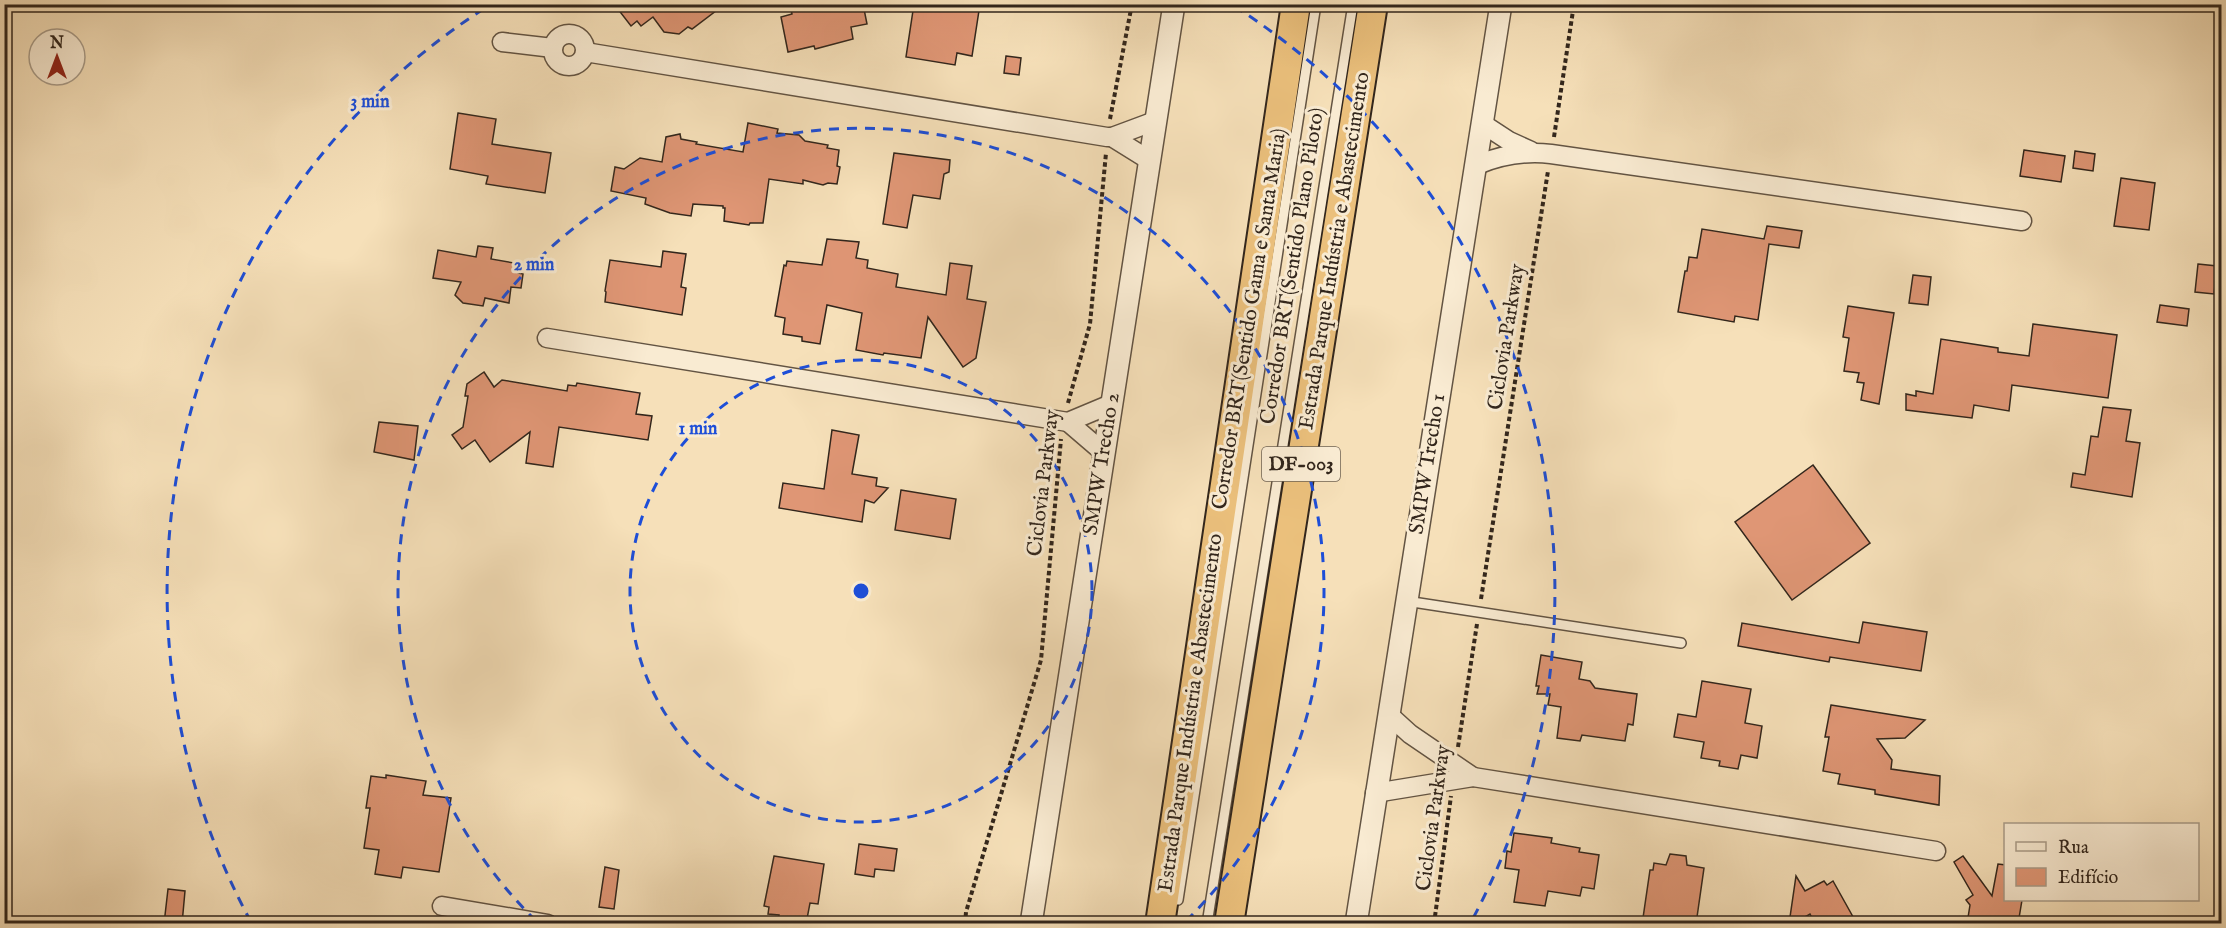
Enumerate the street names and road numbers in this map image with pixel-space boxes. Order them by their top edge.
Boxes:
street label: Estrada Parque Indústria e Abastecimento [1293,70,1377,432]
street label: Corredor BRT(Sentido Plano Piloto) [1255,106,1331,426]
street label: Corredor BRT(Sentido Gama e Santa Maria) [1206,126,1294,512]
street label: Ciclovia Parkway [1482,261,1532,412]
street label: SMPW Trecho 2 [1077,391,1127,537]
street label: SMPW Trecho 1 [1404,392,1452,536]
street label: Ciclovia Parkway [1022,407,1066,558]
road number: DF-003 [1262,447,1340,481]
street label: Estrada Parque Indústria e Abastecimento [1152,532,1230,894]
street label: Ciclovia Parkway [1410,742,1458,893]

